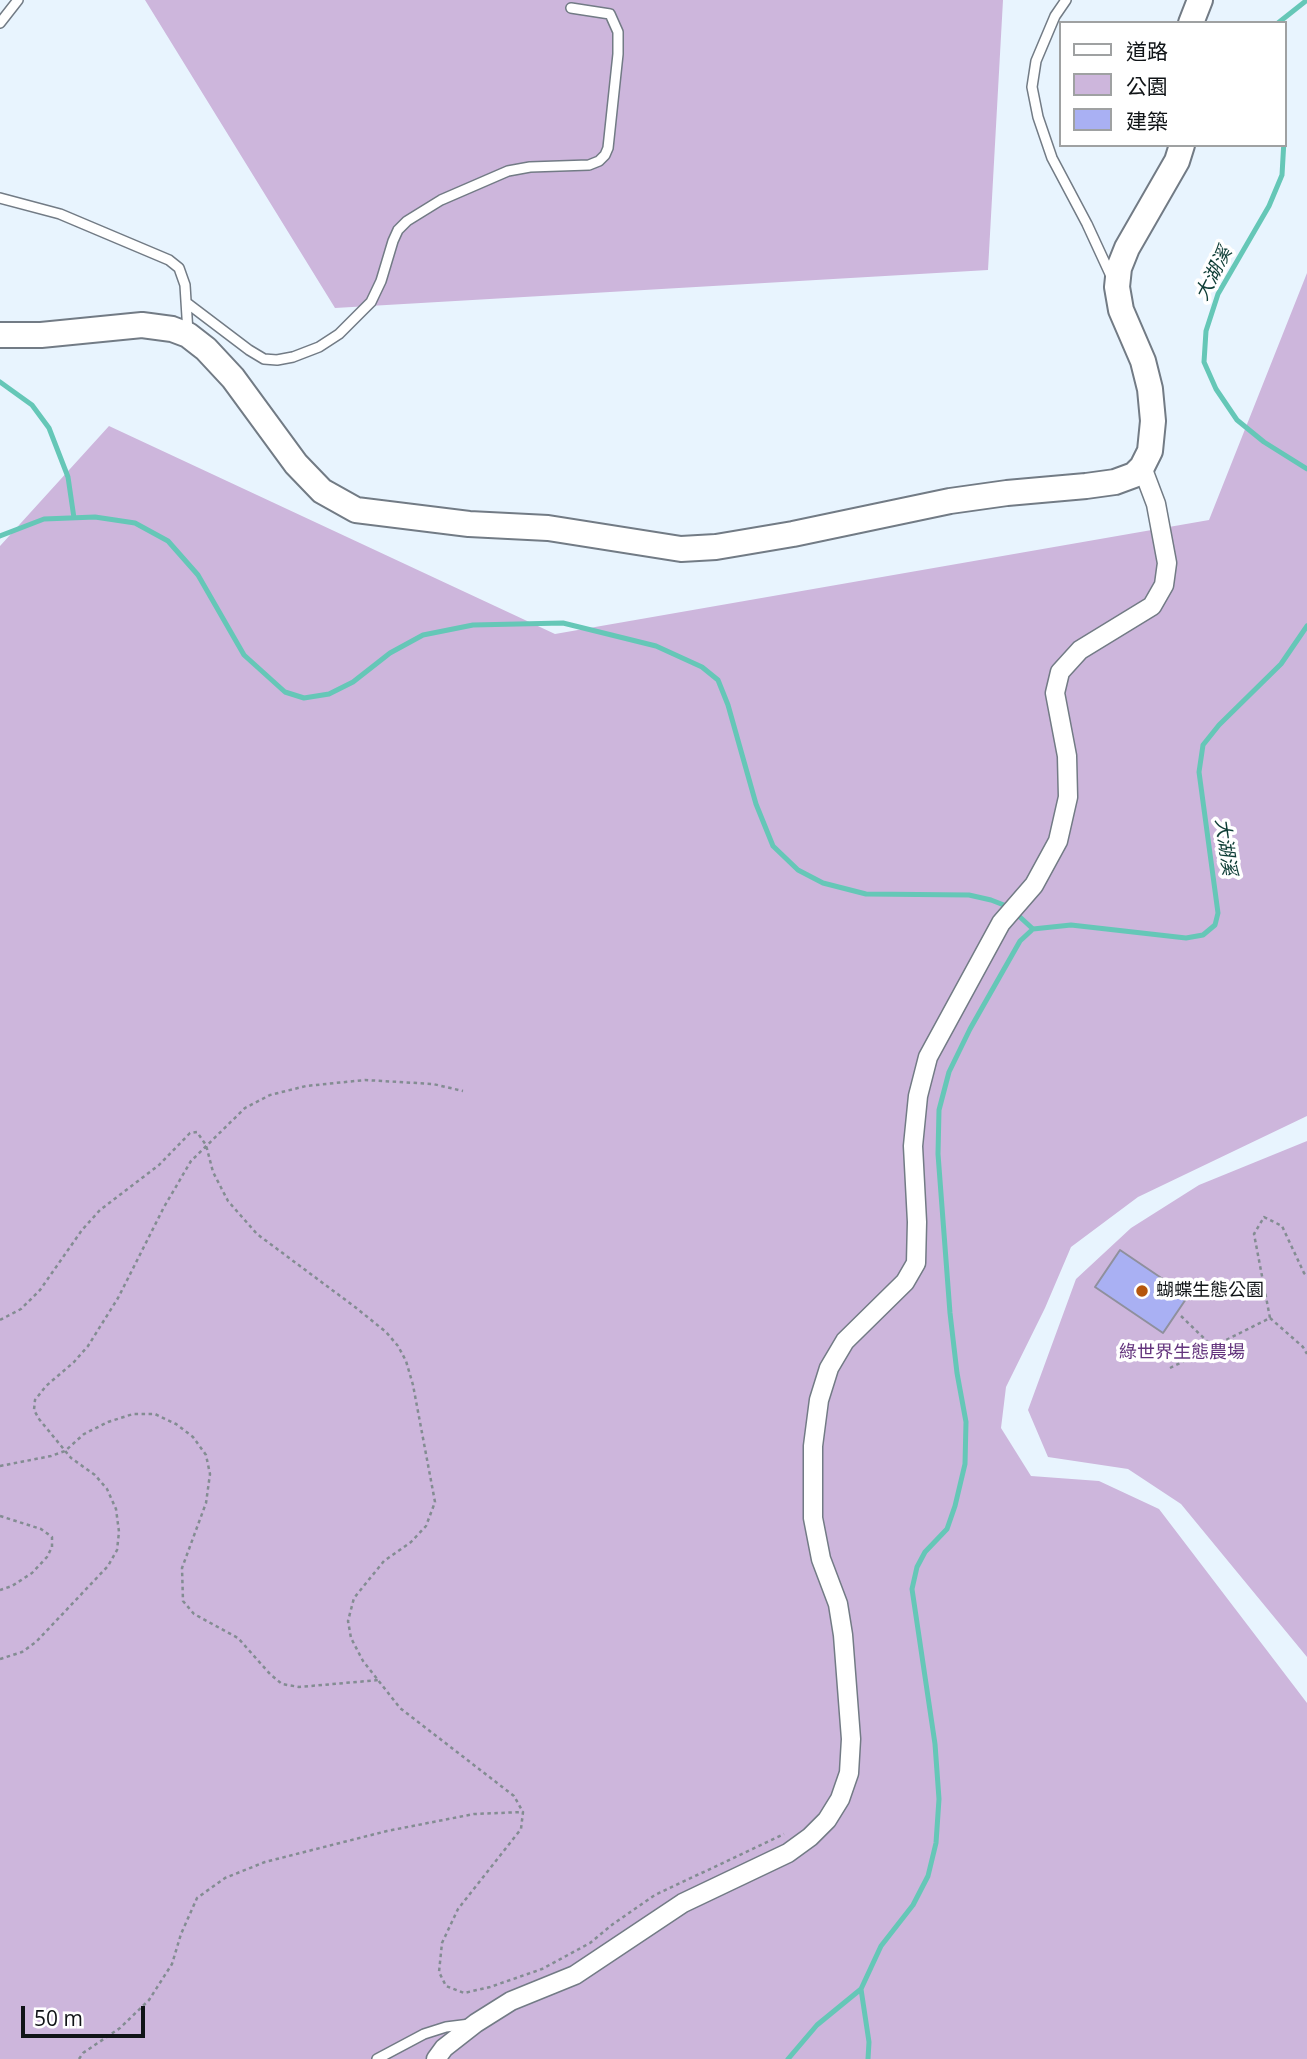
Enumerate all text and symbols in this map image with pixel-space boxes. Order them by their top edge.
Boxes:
legend [1058,21,1286,147]
text: 道路 [1126,37,1168,65]
text: 公園 [1126,72,1168,100]
text: 建築 [1126,107,1168,135]
water label: 大湖溪 [1191,243,1237,305]
water label: 大湖溪 [1210,817,1240,877]
place label: 蝴蝶生態公園 [1156,1280,1264,1302]
marker: 蝴蝶生態公園 [1134,1283,1150,1299]
park label: 綠世界生態農場 [1119,1342,1245,1364]
scale bar [24,1993,149,2037]
text: 50 m [34,2004,83,2032]

